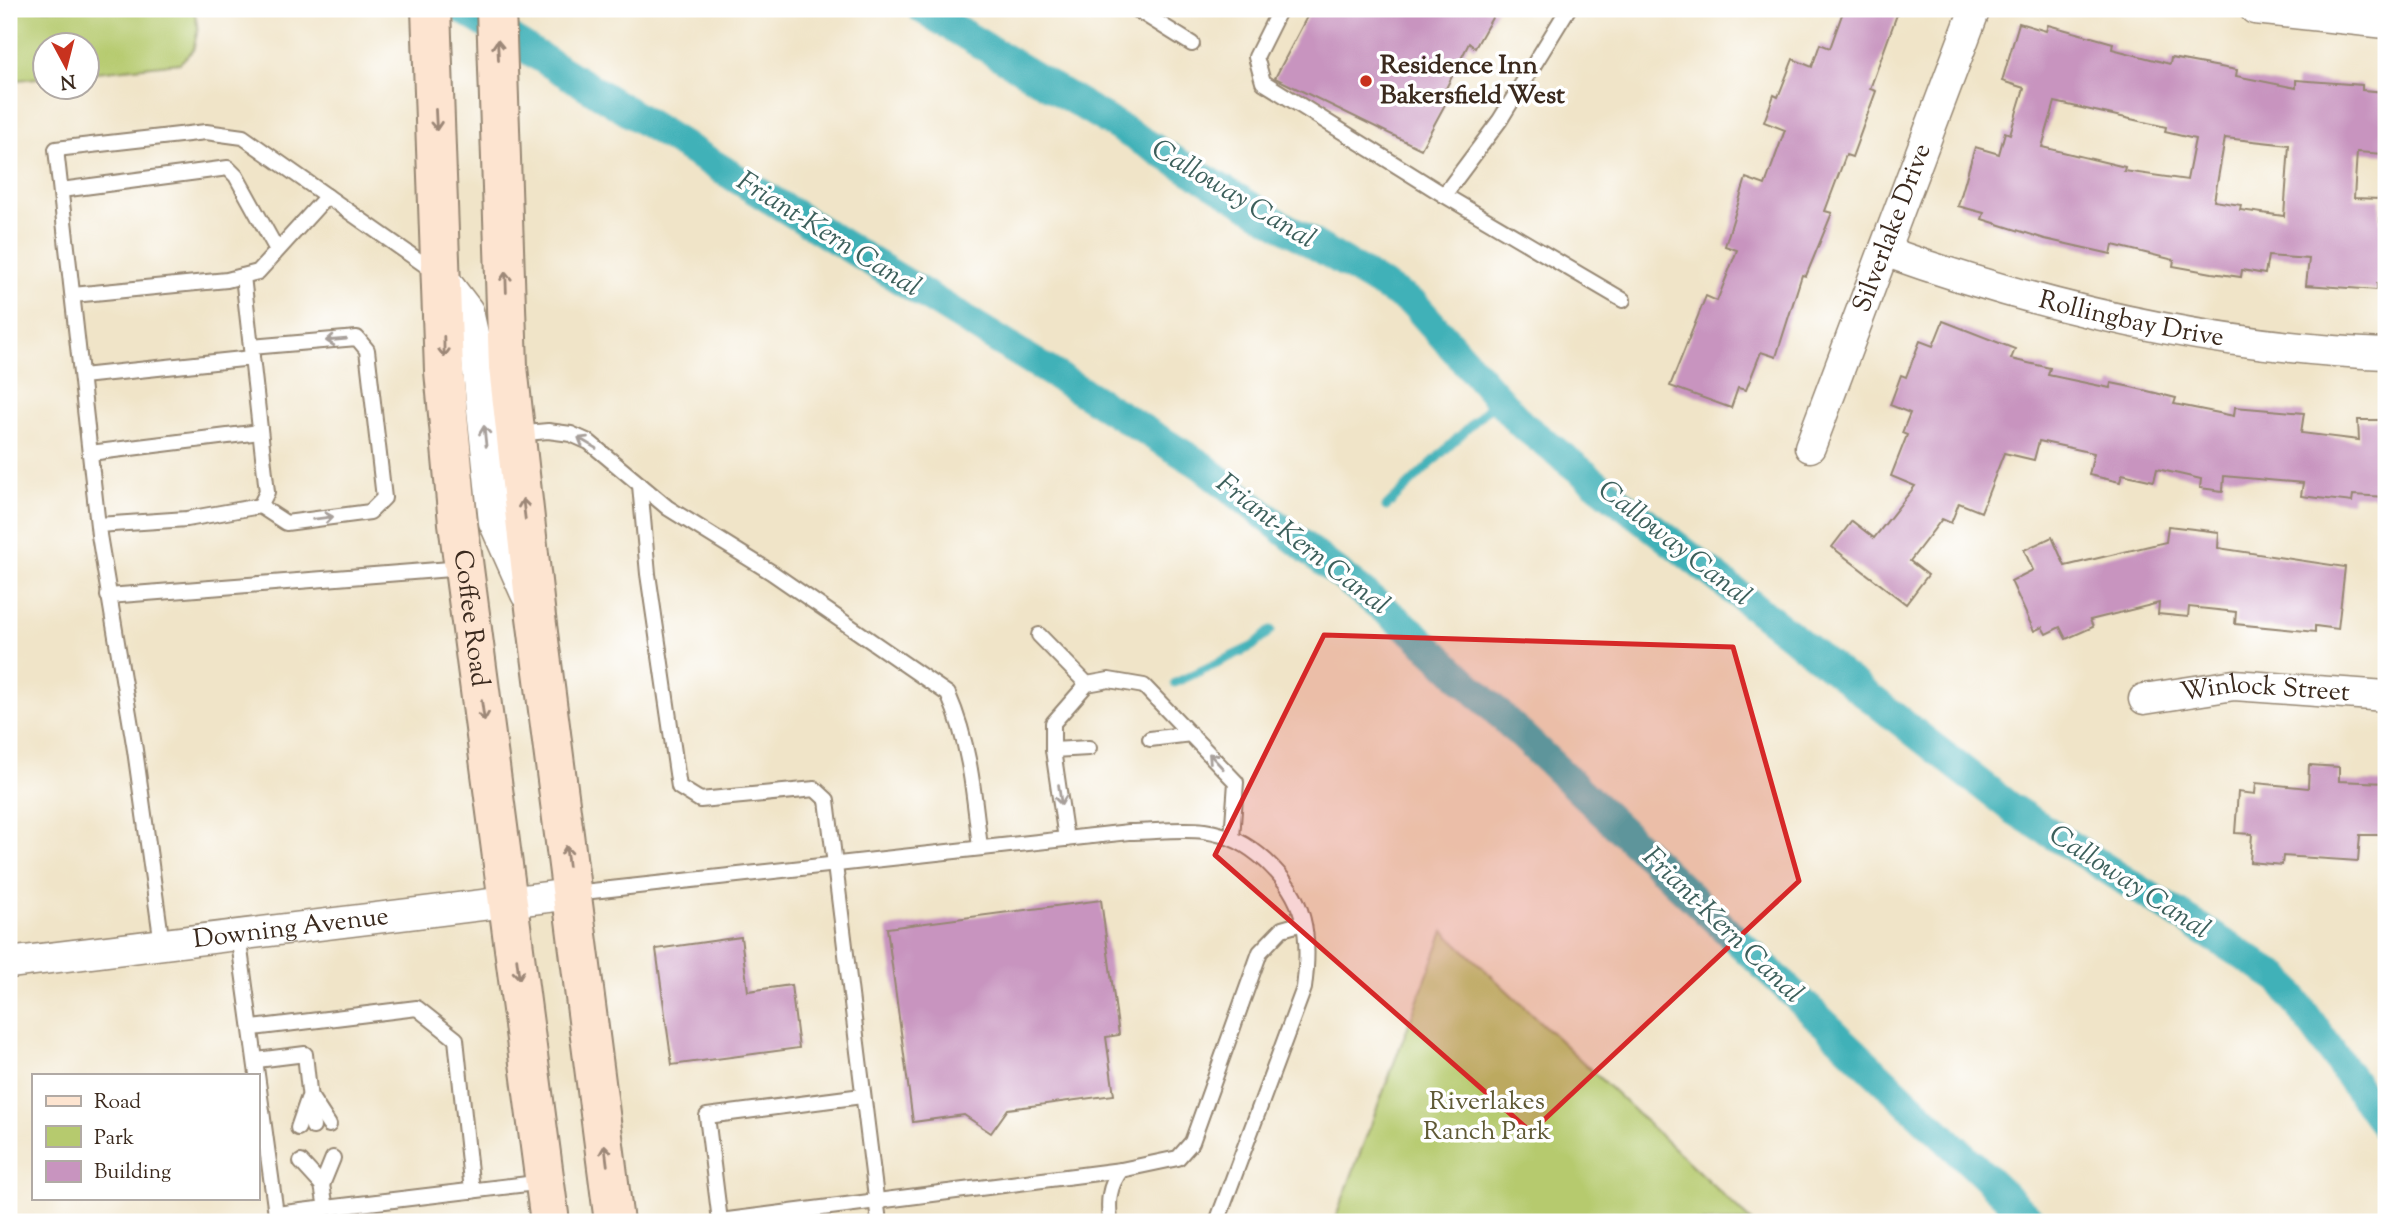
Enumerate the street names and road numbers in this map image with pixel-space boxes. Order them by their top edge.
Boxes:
street label: Silverlake Drive [1844,138,1941,318]
street label: Rollingbay Drive [2035,282,2226,357]
street label: Coffee Road [443,547,498,689]
street label: Winlock Street [2178,666,2351,712]
street label: Downing Avenue [191,898,391,959]

